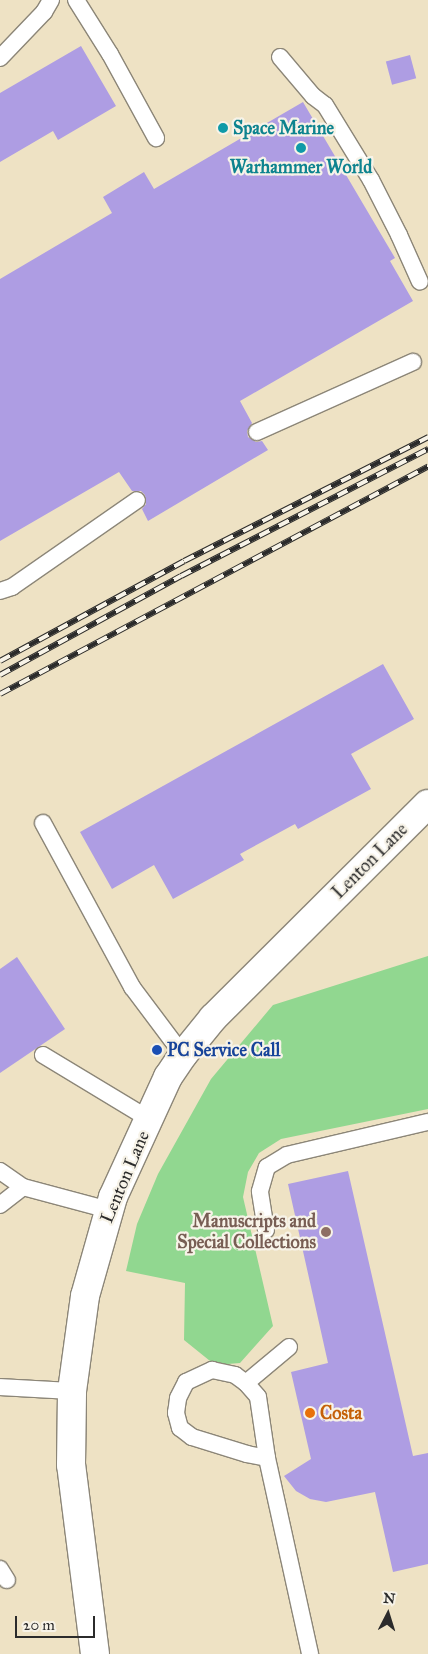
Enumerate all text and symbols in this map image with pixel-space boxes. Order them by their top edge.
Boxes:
place label: Space Marine [233,117,334,139]
marker: Space Marine [217,122,229,134]
marker: Warhammer World [295,142,307,154]
place label: Warhammer World [230,156,372,178]
street label: Lenton Lane [328,819,412,903]
place label: PC Service Call [167,1039,280,1061]
marker: PC Service Call [151,1044,163,1056]
street label: Lenton Lane [96,1128,154,1226]
place label: Manuscripts and Special Collections [177,1211,316,1254]
marker: Manuscripts and Special Collections [320,1226,332,1238]
place label: Costa [320,1402,362,1424]
marker: Costa [304,1407,316,1419]
north arrow [363,1589,413,1639]
text: N [383,1590,396,1608]
scale bar [18,1606,98,1638]
text: 20 m [23,1616,55,1634]

